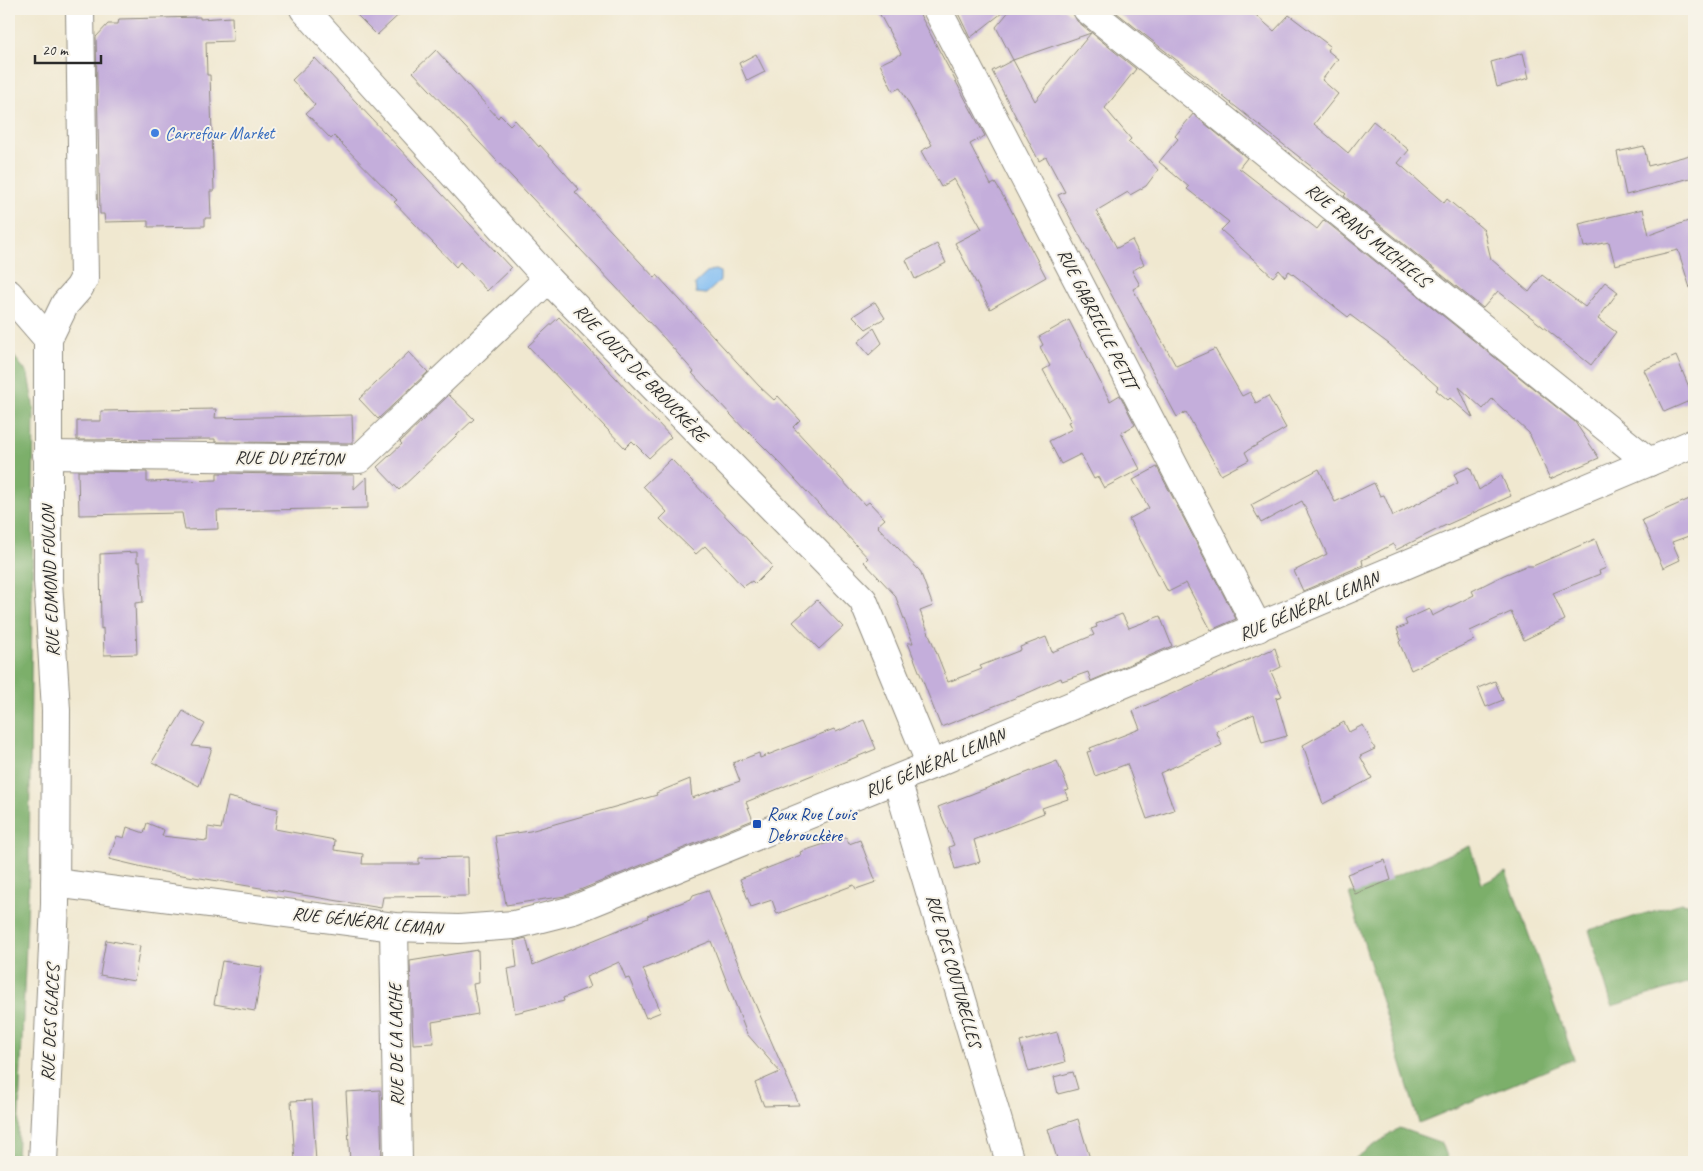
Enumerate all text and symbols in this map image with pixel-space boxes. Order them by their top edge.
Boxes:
scale bar [35,32,101,64]
text: 20 m [42,41,69,60]
place label: Carrefour Market [165,122,276,144]
marker: Carrefour Market [149,127,161,139]
street label: RUE FRANS MICHIELS [1301,178,1437,294]
street label: RUE GABRIELLE PETIT [1053,245,1145,397]
street label: RUE LOUIS DE BROUCKÈRE [570,300,714,448]
street label: RUE DU PIÉTON [235,446,346,470]
street label: RUE EDMOND FOULON [36,502,64,657]
street label: RUE GÉNÉRAL LEMAN [1236,565,1385,645]
street label: RUE GÉNÉRAL LEMAN [862,722,1011,802]
place label: Roux Rue Louis Debrouckère [767,803,858,846]
marker: Roux Rue Louis Debrouckère [751,818,763,830]
street label: RUE DES COUTURELLES [922,892,987,1053]
street label: RUE GÉNÉRAL LEMAN [291,902,446,940]
street label: RUE DES GLACES [36,961,64,1082]
street label: RUE DE LA LACHE [384,981,408,1107]

